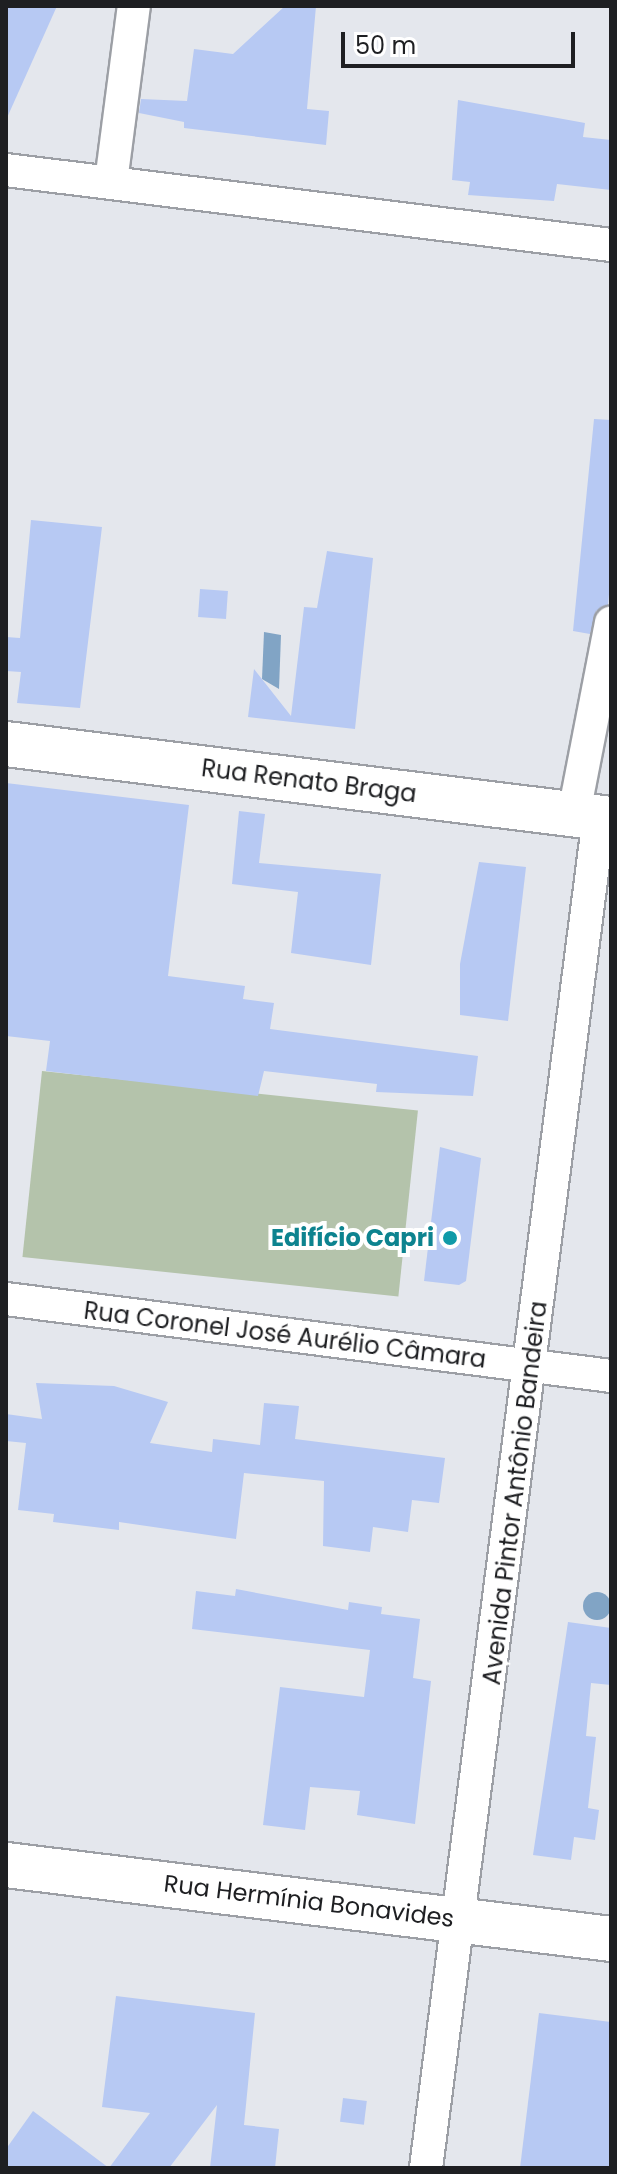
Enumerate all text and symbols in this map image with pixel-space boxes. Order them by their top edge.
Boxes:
scale bar [345,16,579,66]
text: 50 m [355,29,416,62]
street label: Rua Renato Braga [200,754,418,808]
place label: Edifício Capri [271,1224,434,1252]
marker: Edifício Capri [441,1229,459,1247]
street label: Rua Coronel José Aurélio Câmara [82,1296,488,1374]
street label: Avenida Pintor Antônio Bandeira [477,1299,553,1687]
street label: Rua Hermínia Bonavides [162,1869,456,1933]

